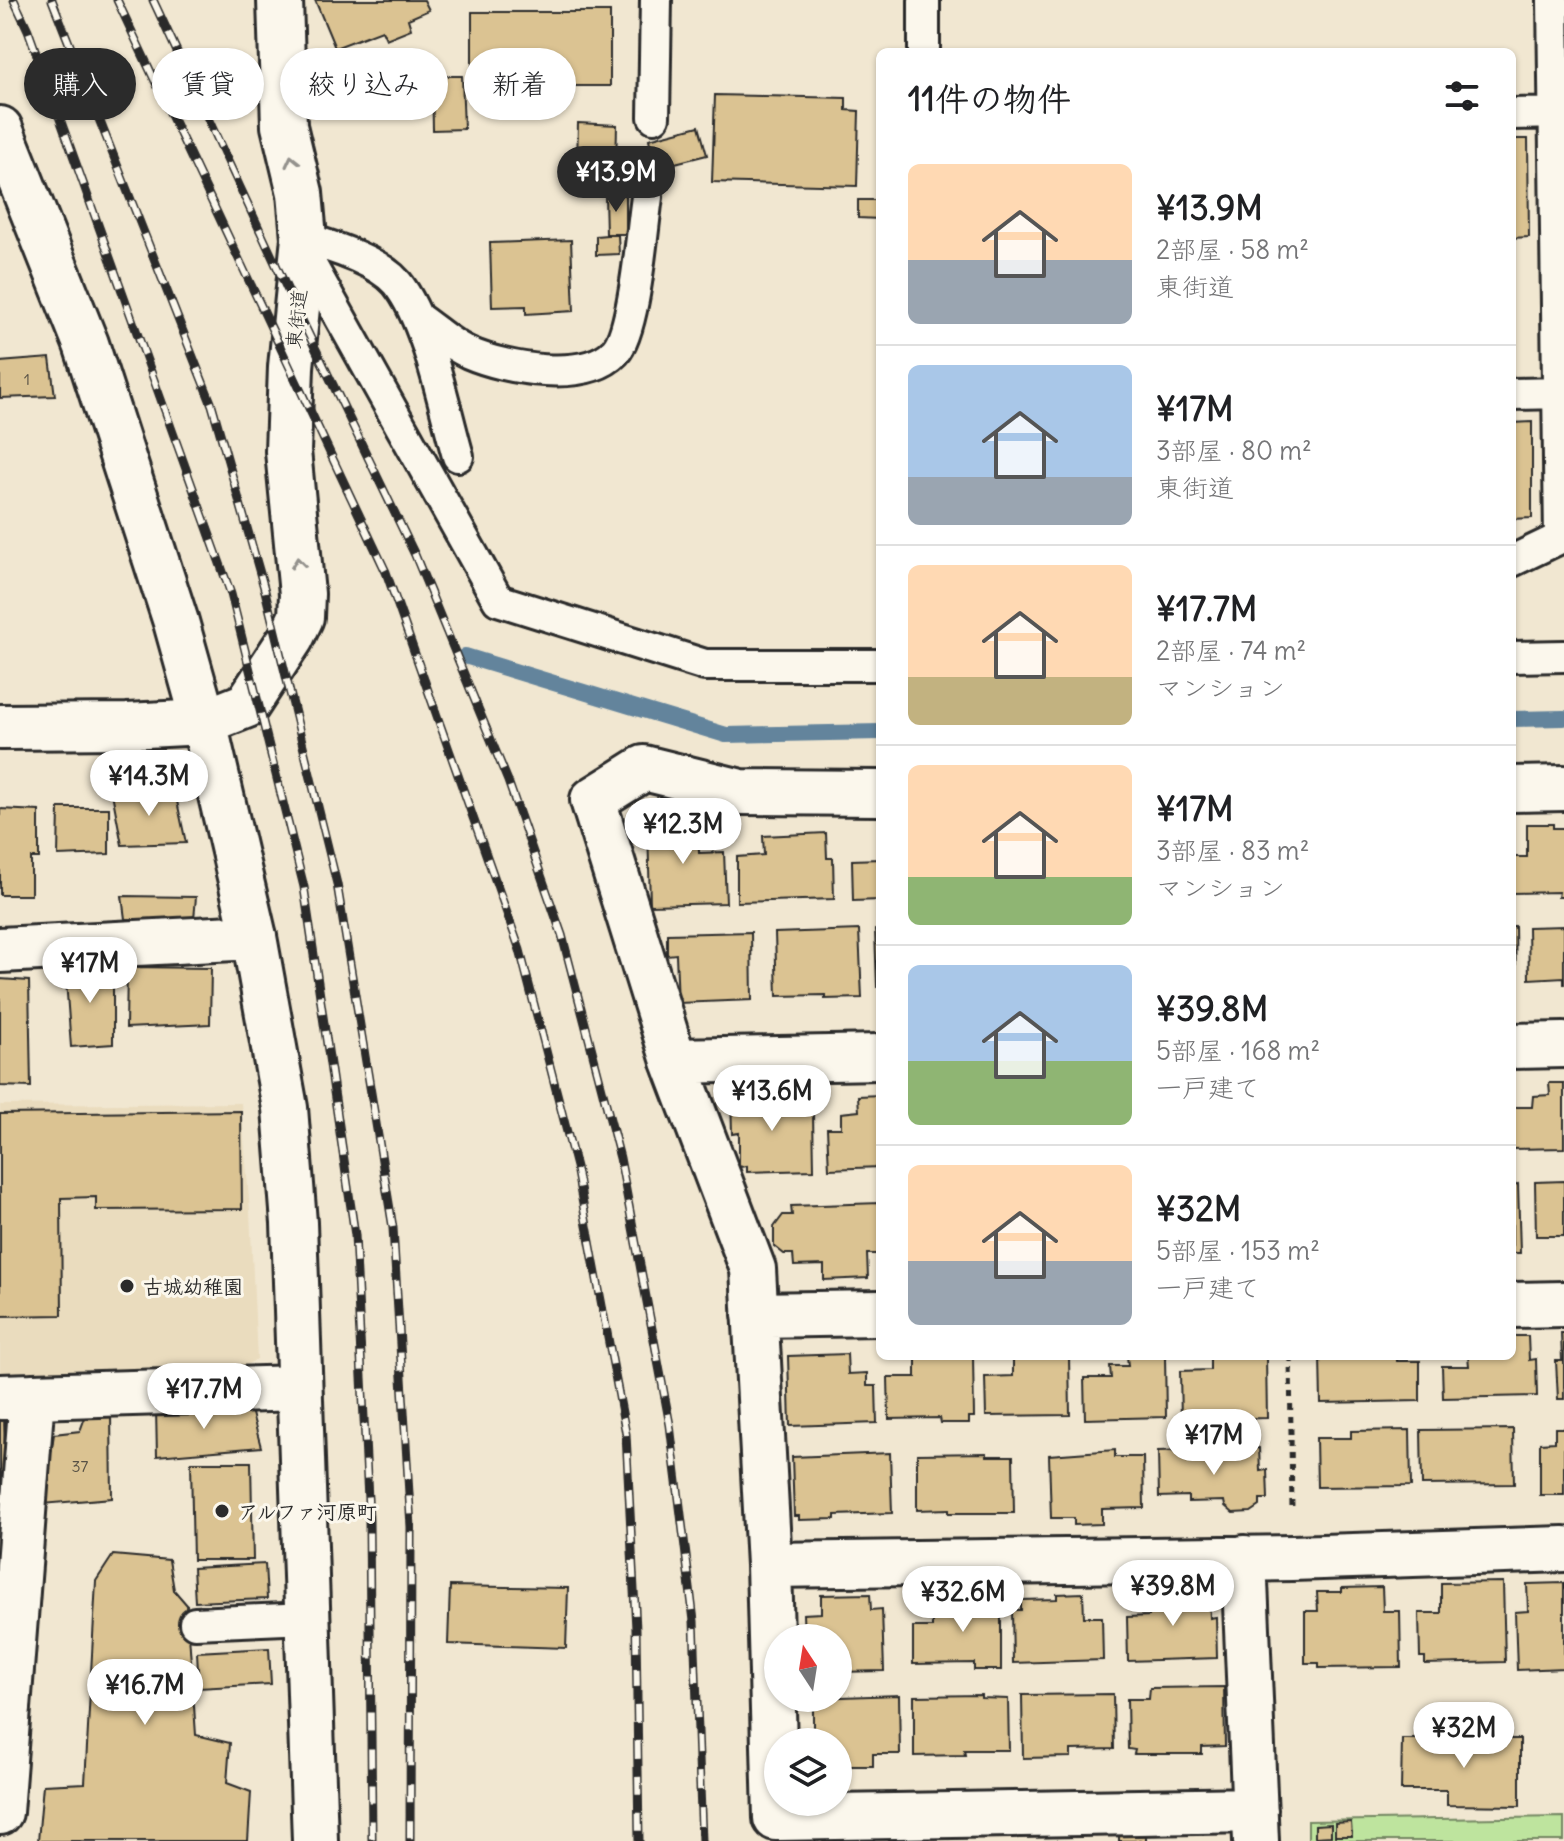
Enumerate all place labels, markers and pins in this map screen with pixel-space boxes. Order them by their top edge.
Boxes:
pin: ¥13.9M [551,146,681,214]
pin: ¥14.3M [84,750,214,818]
pin: ¥12.3M [618,798,748,866]
pin: ¥17M [43,937,137,1005]
pin: ¥13.6M [707,1065,837,1133]
place label: 古城幼稚園 [143,1274,243,1299]
marker: 古城幼稚園 [118,1277,136,1295]
pin: ¥17.7M [139,1363,269,1431]
pin: ¥17M [1167,1409,1261,1477]
place label: アルファ河原町 [238,1499,377,1524]
marker: アルファ河原町 [213,1502,231,1520]
pin: ¥39.8M [1108,1560,1238,1628]
pin: ¥32.6M [898,1566,1028,1634]
pin: ¥16.7M [80,1659,210,1727]
pin: ¥32M [1417,1702,1511,1770]

